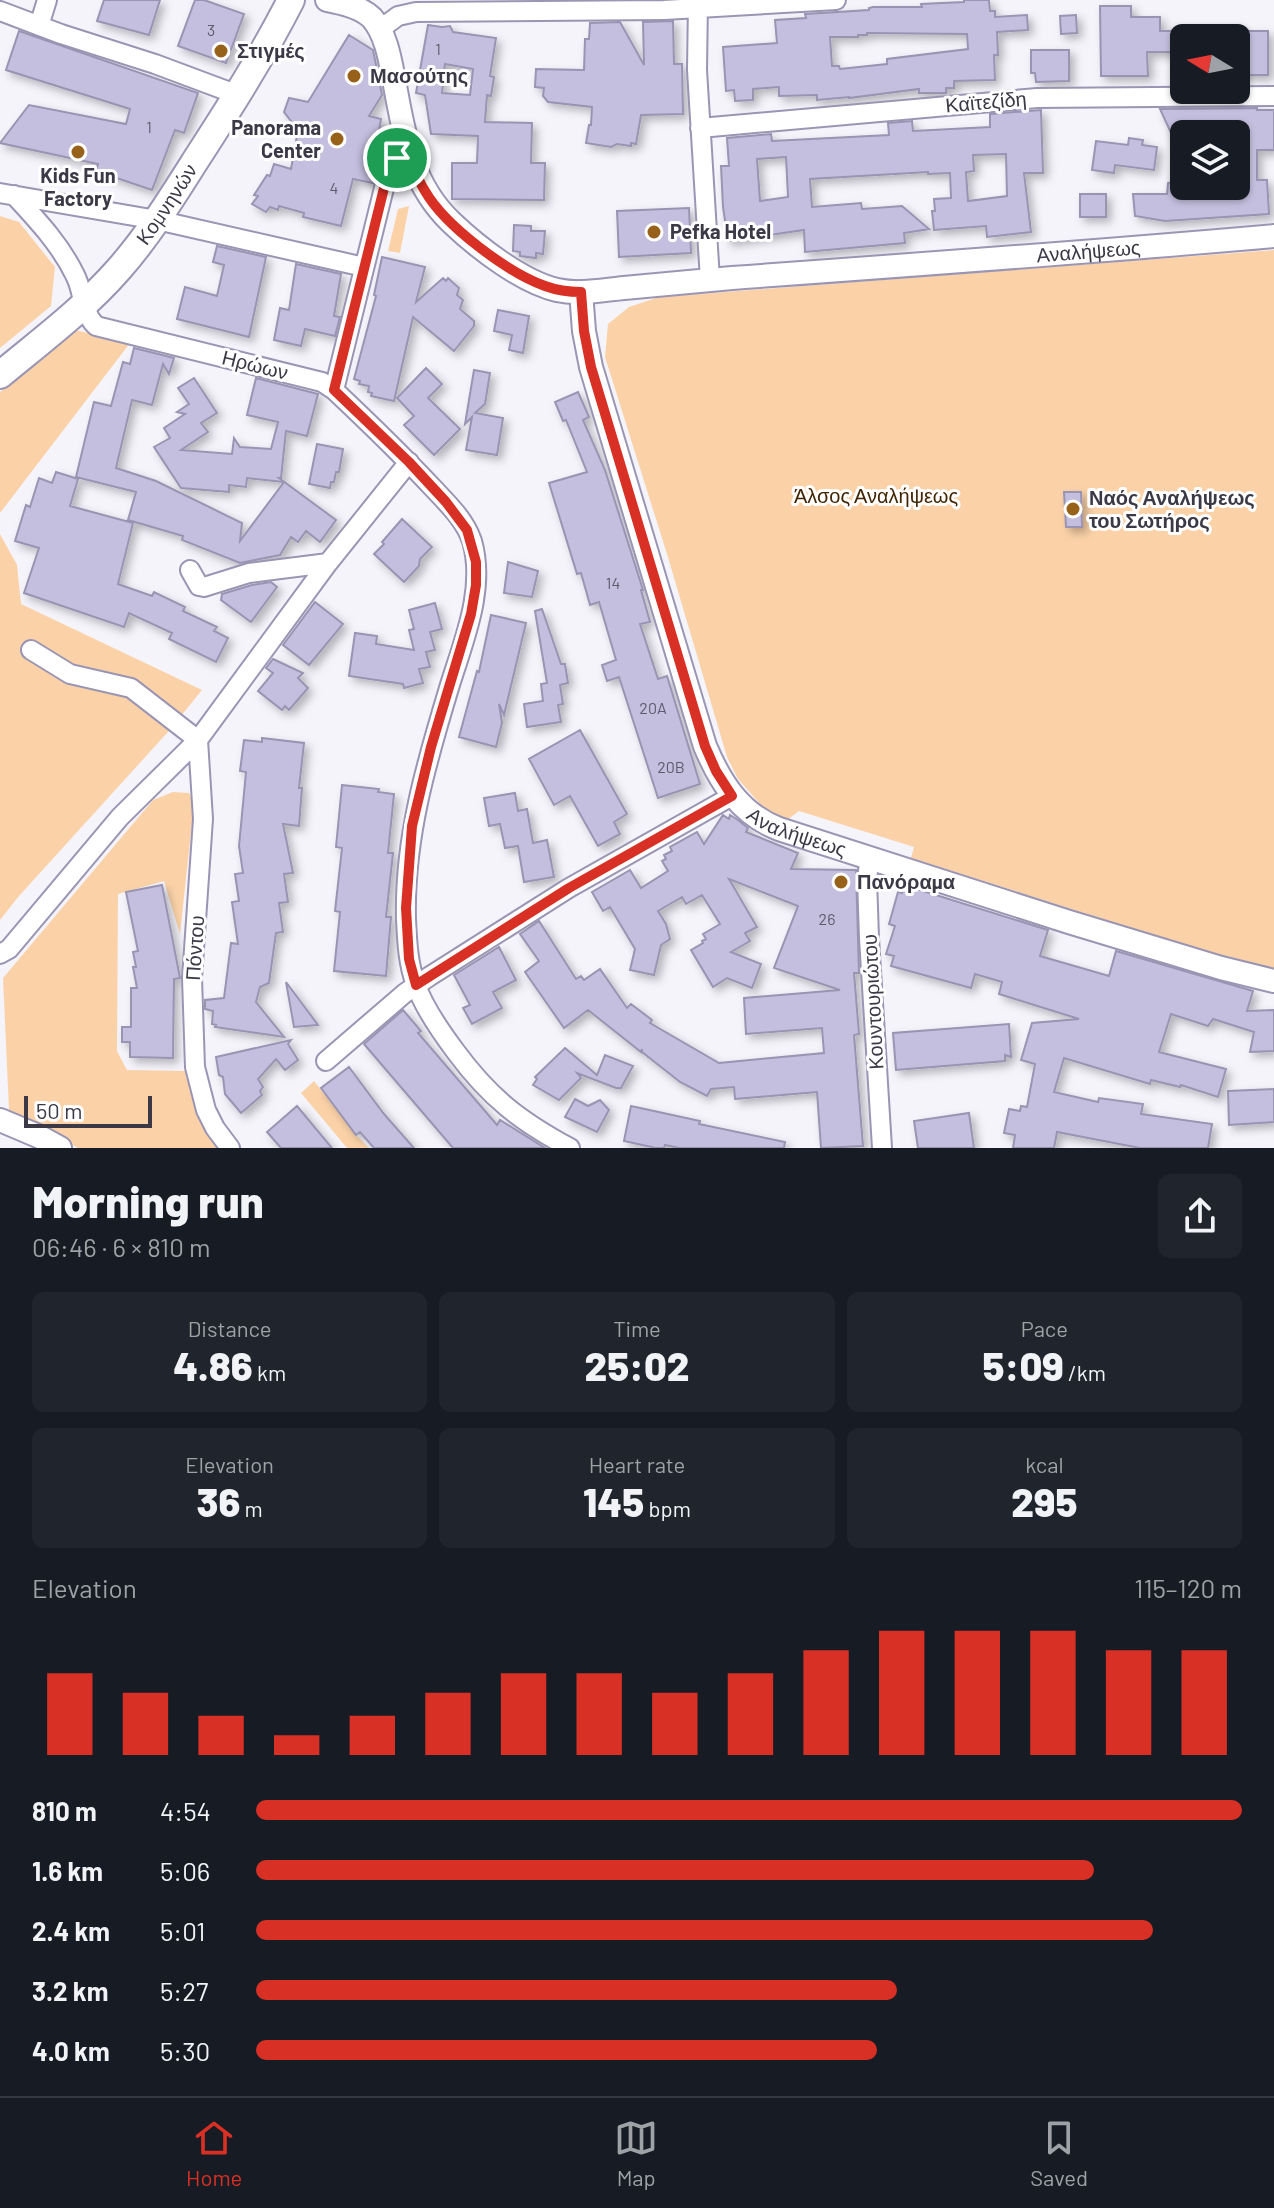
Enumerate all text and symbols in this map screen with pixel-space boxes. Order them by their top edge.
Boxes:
house number: 3 [207,20,215,39]
north arrow [1170,24,1250,104]
map controls [1170,24,1250,200]
place label: Στιγμές [237,38,305,62]
house number: 1 [435,39,441,58]
marker: Στιγμές [212,42,230,60]
place label: Μασούτης [370,63,468,87]
marker: Μασούτης [345,67,363,85]
street label: Καϊτεζίδη [944,86,1028,117]
place label: Panorama Center [231,115,321,162]
house number: 1 [146,117,152,136]
button: layers [1170,120,1250,200]
pin [363,124,431,192]
marker: Panorama Center [328,130,346,148]
icon: arrive [375,136,419,180]
marker: Kids Fun Factory [69,143,87,161]
street label: Κομνηνών [130,159,201,249]
place label: Kids Fun Factory [40,163,116,210]
house number: 4 [330,178,338,197]
place label: Pefka Hotel [670,219,771,243]
marker: Pefka Hotel [645,223,663,241]
street label: Αναλήψεως [1036,234,1142,267]
street label: Ηρώων [220,344,291,384]
park label: Άλσος Αναλήψεως [794,483,958,507]
place label: Ναός Αναλήψεως του Σωτήρος [1089,485,1255,532]
marker: Ναός Αναλήψεως του Σωτήρος [1064,500,1082,518]
house number: 14 [606,573,620,592]
house number: 20A [639,698,667,717]
house number: 20B [657,757,685,776]
street label: Αναλήψεως [743,802,850,861]
place label: Πανόραμα [857,869,956,893]
marker: Πανόραμα [832,873,850,891]
house number: 26 [819,909,835,928]
street label: Πόντου [180,915,208,981]
street label: Κουντουριώτου [856,934,888,1070]
scale bar [24,1092,152,1128]
text: 50 m [36,1097,82,1123]
text: Morning run [32,1174,264,1227]
button: share [1158,1174,1242,1258]
text: 06:46 · 6 × 810 m [32,1231,211,1262]
text: Distance [188,1315,272,1341]
text: Time [613,1315,661,1341]
text: Pace [1021,1315,1068,1341]
text: 4.86 [173,1341,253,1389]
text: 25:02 [584,1341,690,1389]
text: 5:09 [983,1341,1064,1389]
text: km [253,1359,286,1385]
text: /km [1064,1359,1106,1385]
text: Elevation [185,1451,274,1477]
text: Heart rate [589,1451,685,1477]
text: kcal [1025,1451,1064,1477]
text: 36 [196,1477,240,1525]
text: 145 [583,1477,644,1525]
text: 295 [1011,1477,1077,1525]
text: m [240,1495,263,1521]
text: bpm [644,1495,691,1521]
text: Elevation [32,1572,137,1603]
text: 115–120 m [1134,1572,1242,1603]
text: 810 m [32,1795,97,1826]
text: 4:54 [160,1795,211,1826]
text: 1.6 km [32,1855,103,1886]
text: 5:06 [160,1855,210,1886]
text: 2.4 km [32,1915,110,1946]
text: 5:01 [160,1915,205,1946]
text: 3.2 km [32,1975,108,2006]
text: 5:27 [160,1975,208,2006]
text: 4.0 km [32,2035,110,2066]
text: 5:30 [160,2035,210,2066]
tab: Home [186,2116,242,2190]
tab: Map [614,2116,658,2190]
tab: Saved [1030,2116,1088,2190]

